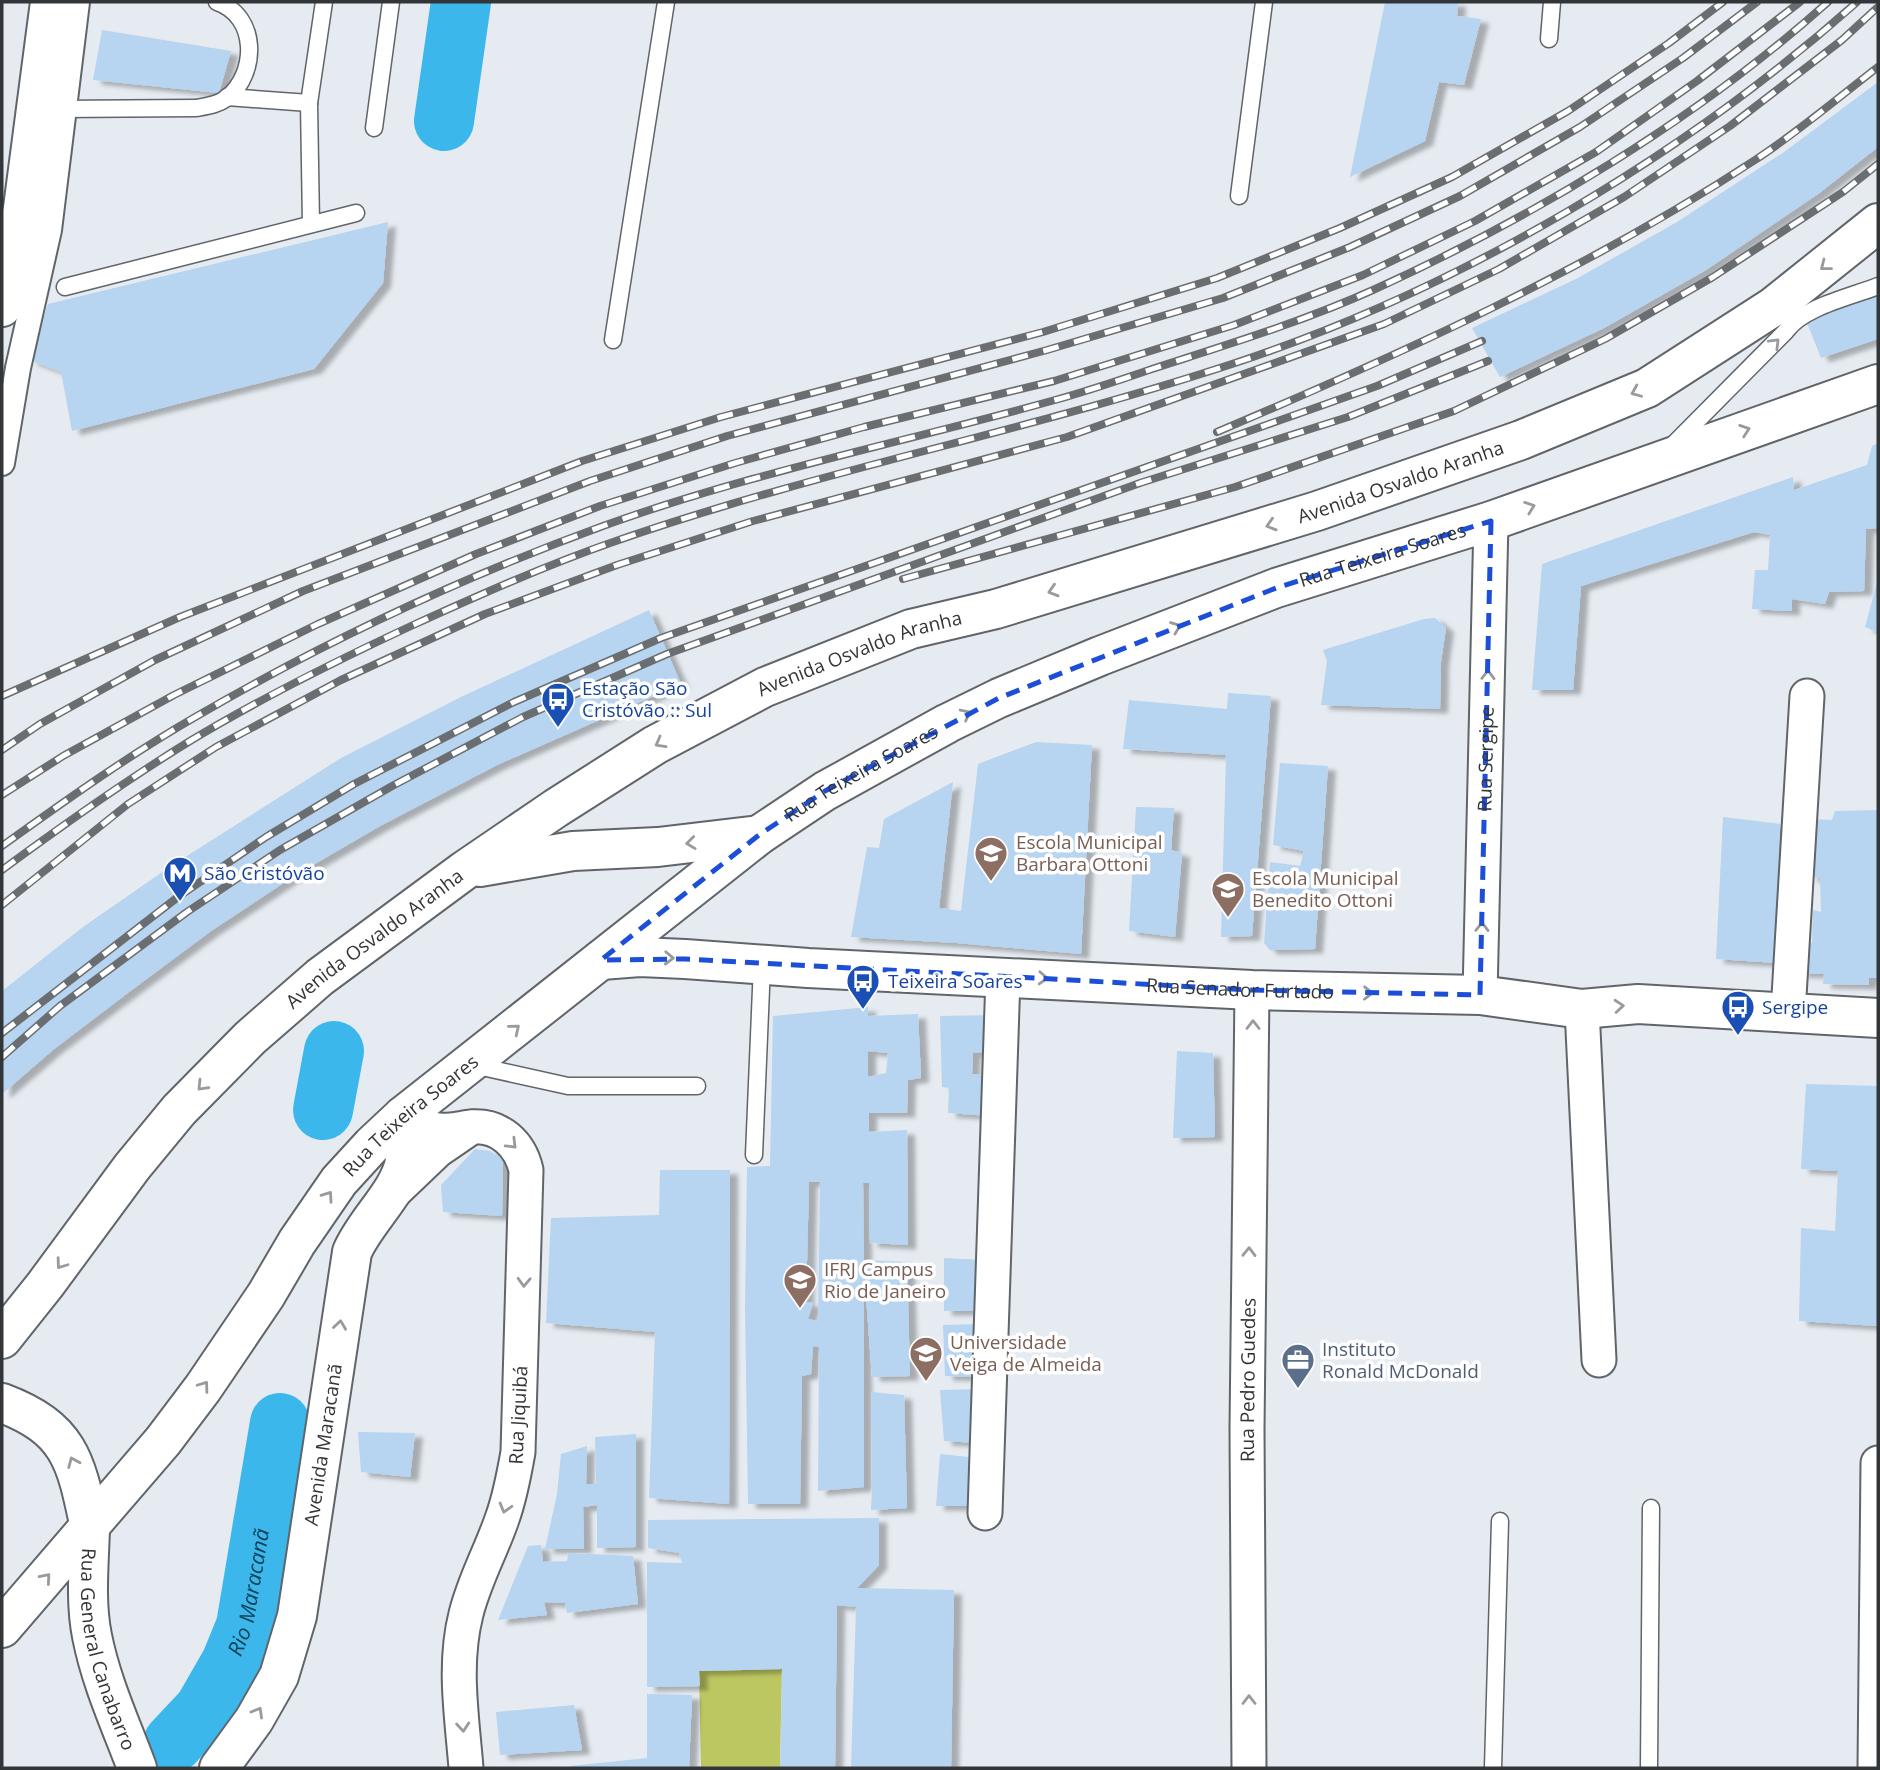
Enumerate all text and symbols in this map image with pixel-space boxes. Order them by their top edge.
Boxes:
one-way arrow [1820,257,1832,270]
one-way arrow [1767,338,1780,351]
one-way arrow [1631,384,1644,398]
one-way arrow [1738,424,1750,438]
street label: Avenida Osvaldo Aranha [1294,434,1507,529]
one-way arrow [1524,501,1536,515]
one-way arrow [1265,516,1277,531]
street label: Rua Teixeira Soares [1296,517,1469,593]
one-way arrow [1048,583,1060,598]
street label: Avenida Osvaldo Aranha [752,604,964,702]
one-way arrow [1169,621,1181,635]
one-way arrow [1480,670,1495,681]
place label: Estação São Cristóvão :: Sul [582,675,712,723]
bus stop icon: Estação São Cristóvão :: Sul [539,680,577,729]
street label: Rua Sergipe [1471,706,1500,812]
one-way arrow [959,709,971,723]
street label: Rua Teixeira Soares [779,718,942,828]
one-way arrow [654,735,667,748]
place label: Escola Municipal Barbara Ottoni [1016,829,1163,877]
school or university icon: Escola Municipal Barbara Ottoni [972,834,1010,883]
one-way arrow [685,836,697,851]
metro station icon: São Cristóvão [161,854,199,903]
place label: São Cristóvão [204,860,325,886]
street label: Avenida Osvaldo Aranha [280,863,468,1014]
place label: Escola Municipal Benedito Ottoni [1252,865,1399,913]
school or university icon: Escola Municipal Benedito Ottoni [1209,870,1247,919]
one-way arrow [1474,922,1490,932]
one-way arrow [664,950,675,966]
bus stop icon: Teixeira Soares [844,962,882,1011]
place label: Teixeira Soares [888,968,1023,994]
one-way arrow [1038,971,1049,986]
street label: Rua Senador Furtado [1146,972,1334,1005]
one-way arrow [1363,985,1374,1000]
bus stop icon: Sergipe [1719,988,1757,1037]
place label: Sergipe [1762,994,1828,1020]
one-way arrow [1614,999,1625,1014]
one-way arrow [1245,1019,1261,1029]
one-way arrow [506,1025,519,1037]
street label: Rua Teixeira Soares [336,1048,484,1182]
one-way arrow [197,1078,210,1091]
one-way arrow [503,1135,516,1148]
one-way arrow [320,1191,332,1204]
one-way arrow [1242,1246,1257,1257]
one-way arrow [57,1256,69,1269]
place label: IFRJ Campus Rio de Janeiro [824,1256,946,1304]
school or university icon: IFRJ Campus Rio de Janeiro [781,1261,819,1310]
one-way arrow [517,1276,532,1287]
street label: Rua Pedro Guedes [1234,1298,1261,1462]
one-way arrow [332,1319,347,1331]
place label: Universidade Veiga de Almeida [950,1329,1102,1377]
school or university icon: Universidade Veiga de Almeida [907,1334,945,1383]
place label: Instituto Ronald McDonald [1322,1336,1479,1384]
office icon: Instituto Ronald McDonald [1279,1341,1317,1390]
street label: Avenida Maracanã [298,1362,348,1527]
street label: Rua Jiquibá [502,1365,534,1465]
one-way arrow [196,1381,208,1394]
one-way arrow [67,1457,81,1470]
one-way arrow [499,1501,514,1513]
water label: Rio Maracanã [220,1526,275,1660]
street label: Rua General Canabarro [75,1548,142,1754]
one-way arrow [38,1574,50,1587]
one-way arrow [1241,1694,1257,1705]
one-way arrow [250,1707,263,1720]
one-way arrow [455,1722,470,1733]

